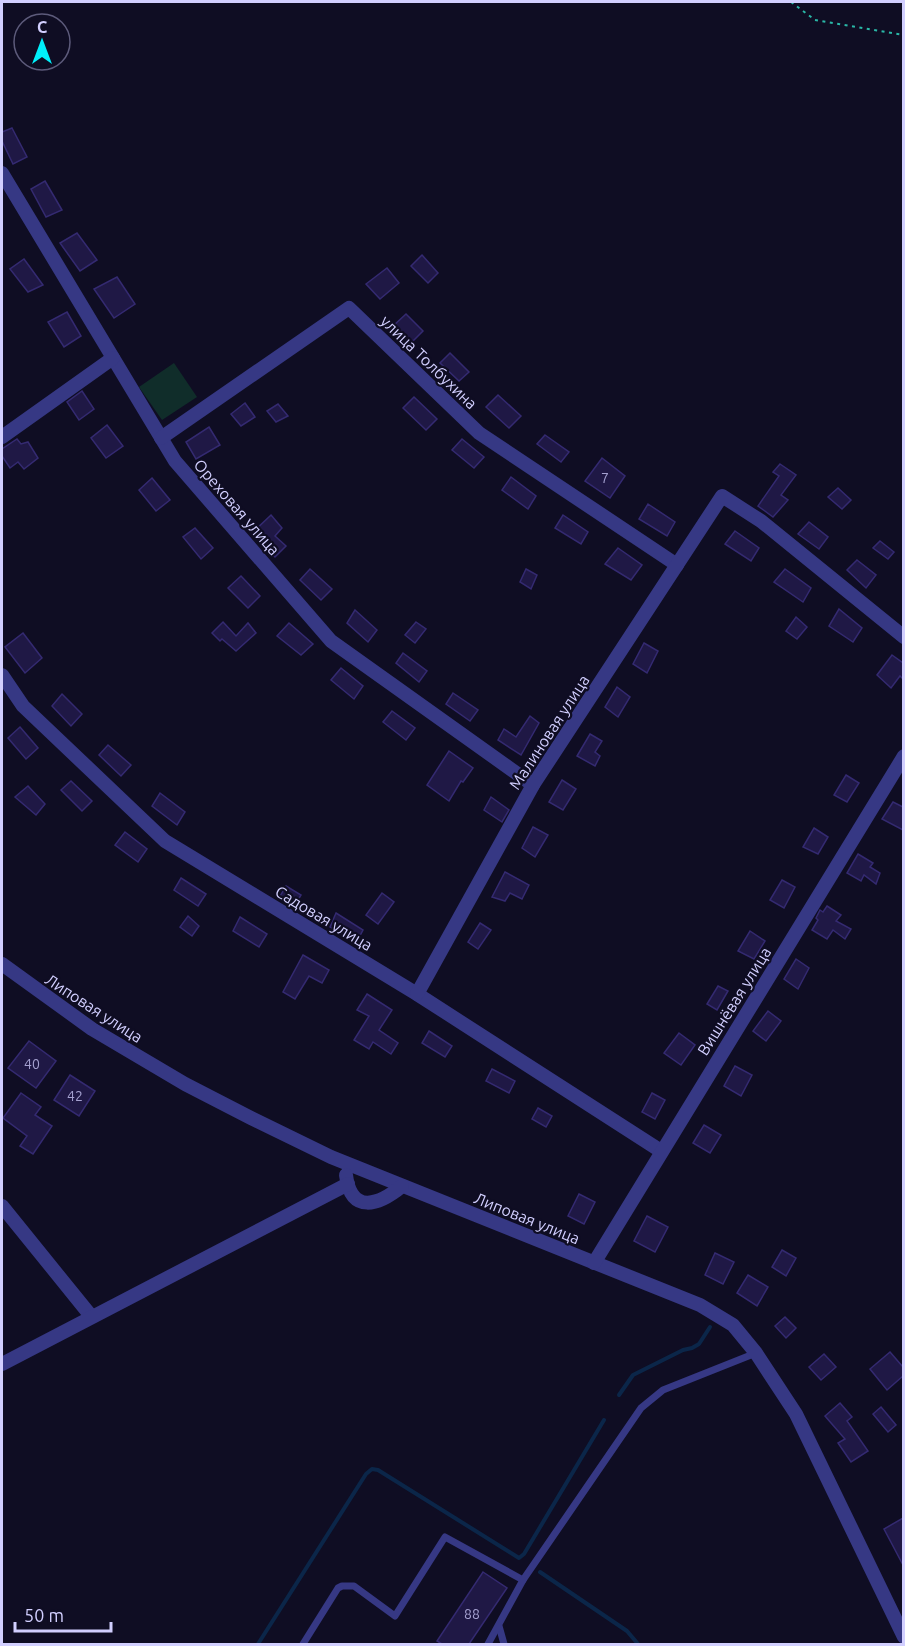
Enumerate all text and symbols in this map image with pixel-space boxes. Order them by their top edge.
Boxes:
north arrow [12,12,72,72]
text: С [37,18,47,36]
street label: улица Толбухина [377,312,481,412]
street label: Ореховая улица [191,455,283,559]
house number: 7 [601,470,609,486]
street label: Малиновая улица [505,671,593,793]
street label: Садовая улица [272,882,376,954]
street label: Вишнёвая улица [694,944,774,1058]
street label: Липовая улица [42,970,146,1046]
house number: 40 [24,1056,40,1072]
house number: 42 [67,1088,83,1104]
street label: Липовая улица [472,1189,582,1247]
scale bar [15,1595,111,1633]
text: 50 m [24,1605,64,1625]
house number: 88 [464,1606,480,1622]

